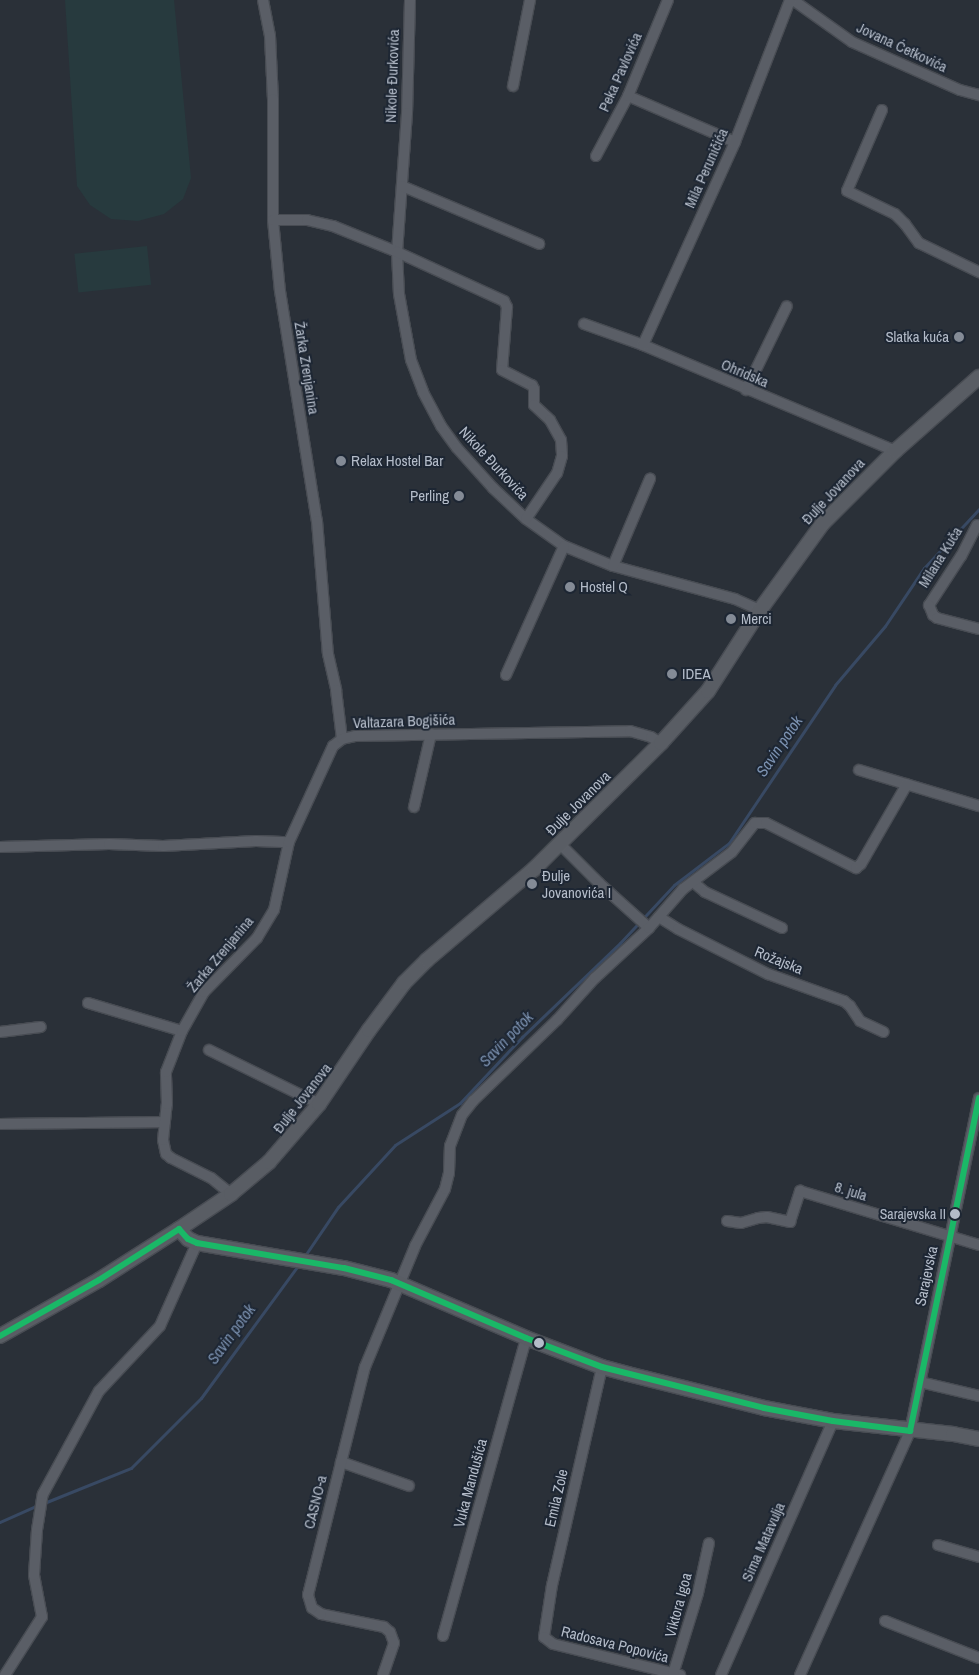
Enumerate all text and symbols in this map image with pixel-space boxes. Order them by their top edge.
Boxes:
street label: Jovana Ćetkovića [854,18,950,76]
street label: Nikole Đurkovića [381,29,403,123]
street label: Peka Pavlovića [595,30,645,114]
street label: Mila Peruničića [680,125,732,211]
street label: Žarka Zrenjanina [291,320,323,416]
place label: Slatka kuća [885,328,949,346]
marker: Slatka kuća [953,331,965,343]
street label: Ohridska [719,355,771,391]
street label: Nikole Đurkovića [455,423,533,503]
place label: Relax Hostel Bar [351,452,443,470]
street label: Đulje Jovanova [798,454,868,528]
marker: Relax Hostel Bar [335,455,347,467]
place label: Perling [410,487,449,505]
marker: Perling [453,490,465,502]
street label: Milana Kuča [914,523,966,591]
place label: Hostel Q [580,578,628,596]
marker: Hostel Q [564,581,576,593]
place label: Merci [741,610,772,628]
marker: Merci [725,613,737,625]
place label: IDEA [682,665,711,683]
marker: IDEA [666,668,678,680]
street label: Valtazara Bogišića [353,710,455,732]
water label: Savin potok [752,712,806,780]
street label: Đulje Jovanova [542,767,614,839]
place label: Đulje Jovanovića I [542,866,611,901]
marker: Đulje Jovanovića I [526,878,538,890]
street label: Žarka Zrenjanina [183,912,257,996]
street label: Rožajska [752,942,806,978]
water label: Savin potok [475,1007,537,1071]
street label: Đulje Jovanova [269,1059,335,1137]
street label: 8. jula [833,1178,869,1204]
place label: Sarajevska II [880,1206,946,1222]
marker: Sarajevska II [950,1209,960,1219]
street label: Sarajevska [911,1244,941,1308]
water label: Savin potok [203,1300,259,1368]
unlabelled marker [534,1338,544,1348]
street label: Vuka Mandušića [450,1437,490,1529]
street label: Emila Zole [541,1467,571,1529]
street label: CASNO-a [300,1473,330,1531]
street label: Sima Matavulja [738,1500,788,1584]
street label: Viktora Igoa [661,1571,695,1639]
street label: Radosava Popovića [559,1622,671,1666]

